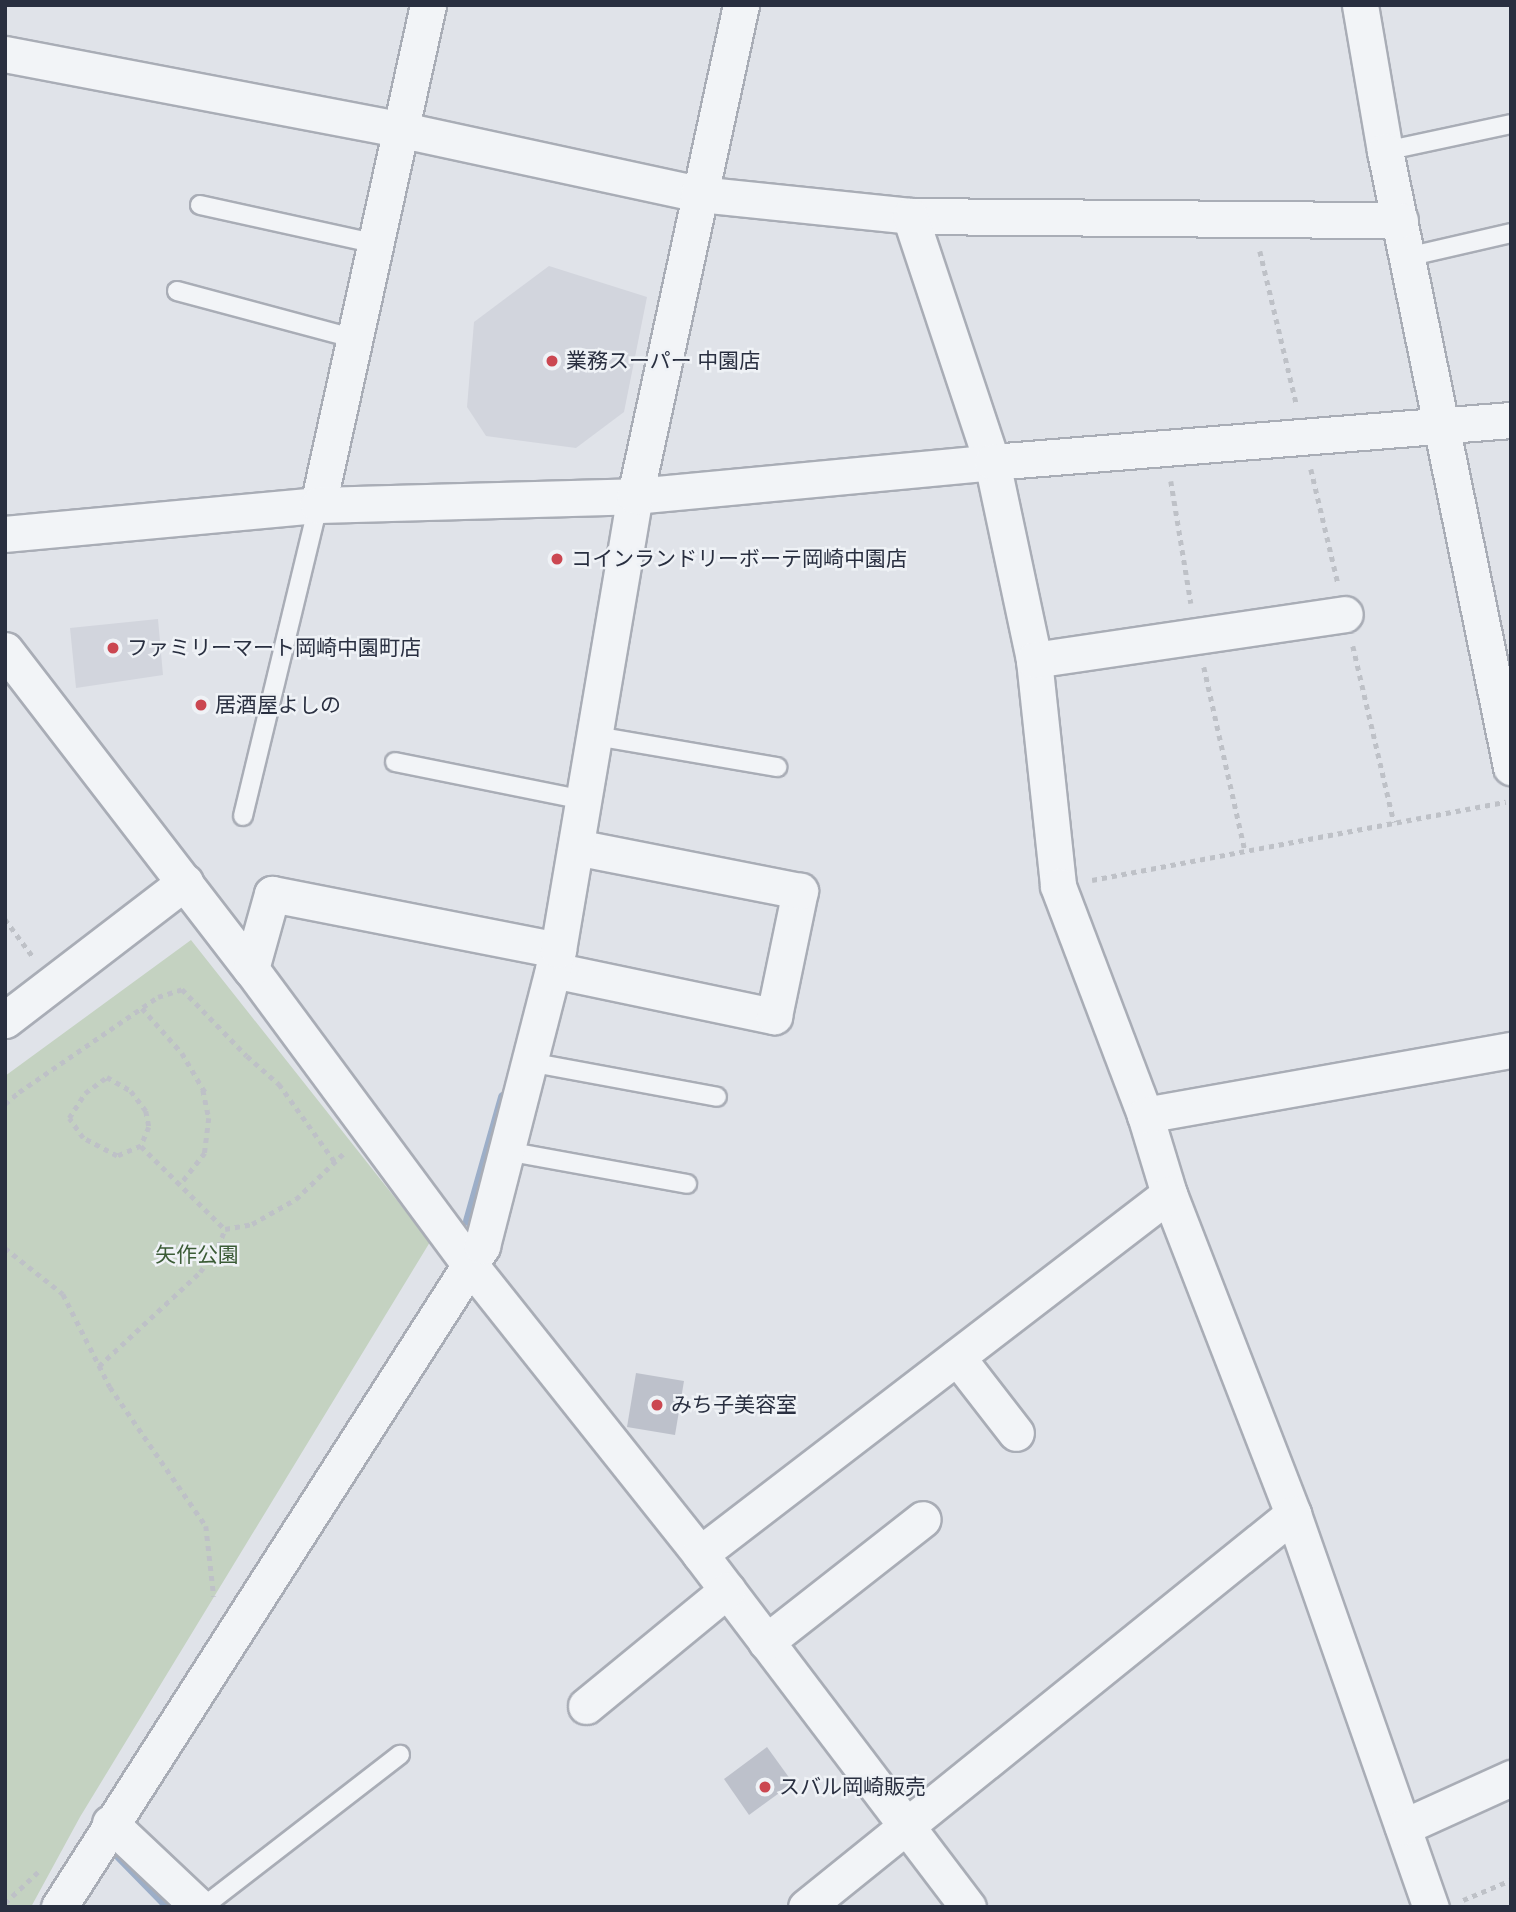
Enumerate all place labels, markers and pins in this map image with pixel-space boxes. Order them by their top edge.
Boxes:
place label: 業務スーパー 中園店 [566,348,761,374]
marker: 業務スーパー 中園店 [544,353,560,369]
place label: コインランドリーボーテ岡崎中園店 [571,546,907,572]
marker: コインランドリーボーテ岡崎中園店 [549,551,565,567]
place label: ファミリーマート岡崎中園町店 [127,635,421,661]
marker: ファミリーマート岡崎中園町店 [105,640,121,656]
place label: 居酒屋よしの [215,692,341,718]
marker: 居酒屋よしの [193,697,209,713]
place label: みち子美容室 [671,1392,797,1418]
marker: みち子美容室 [649,1397,665,1413]
place label: スバル岡崎販売 [779,1774,926,1800]
marker: スバル岡崎販売 [757,1779,773,1795]

